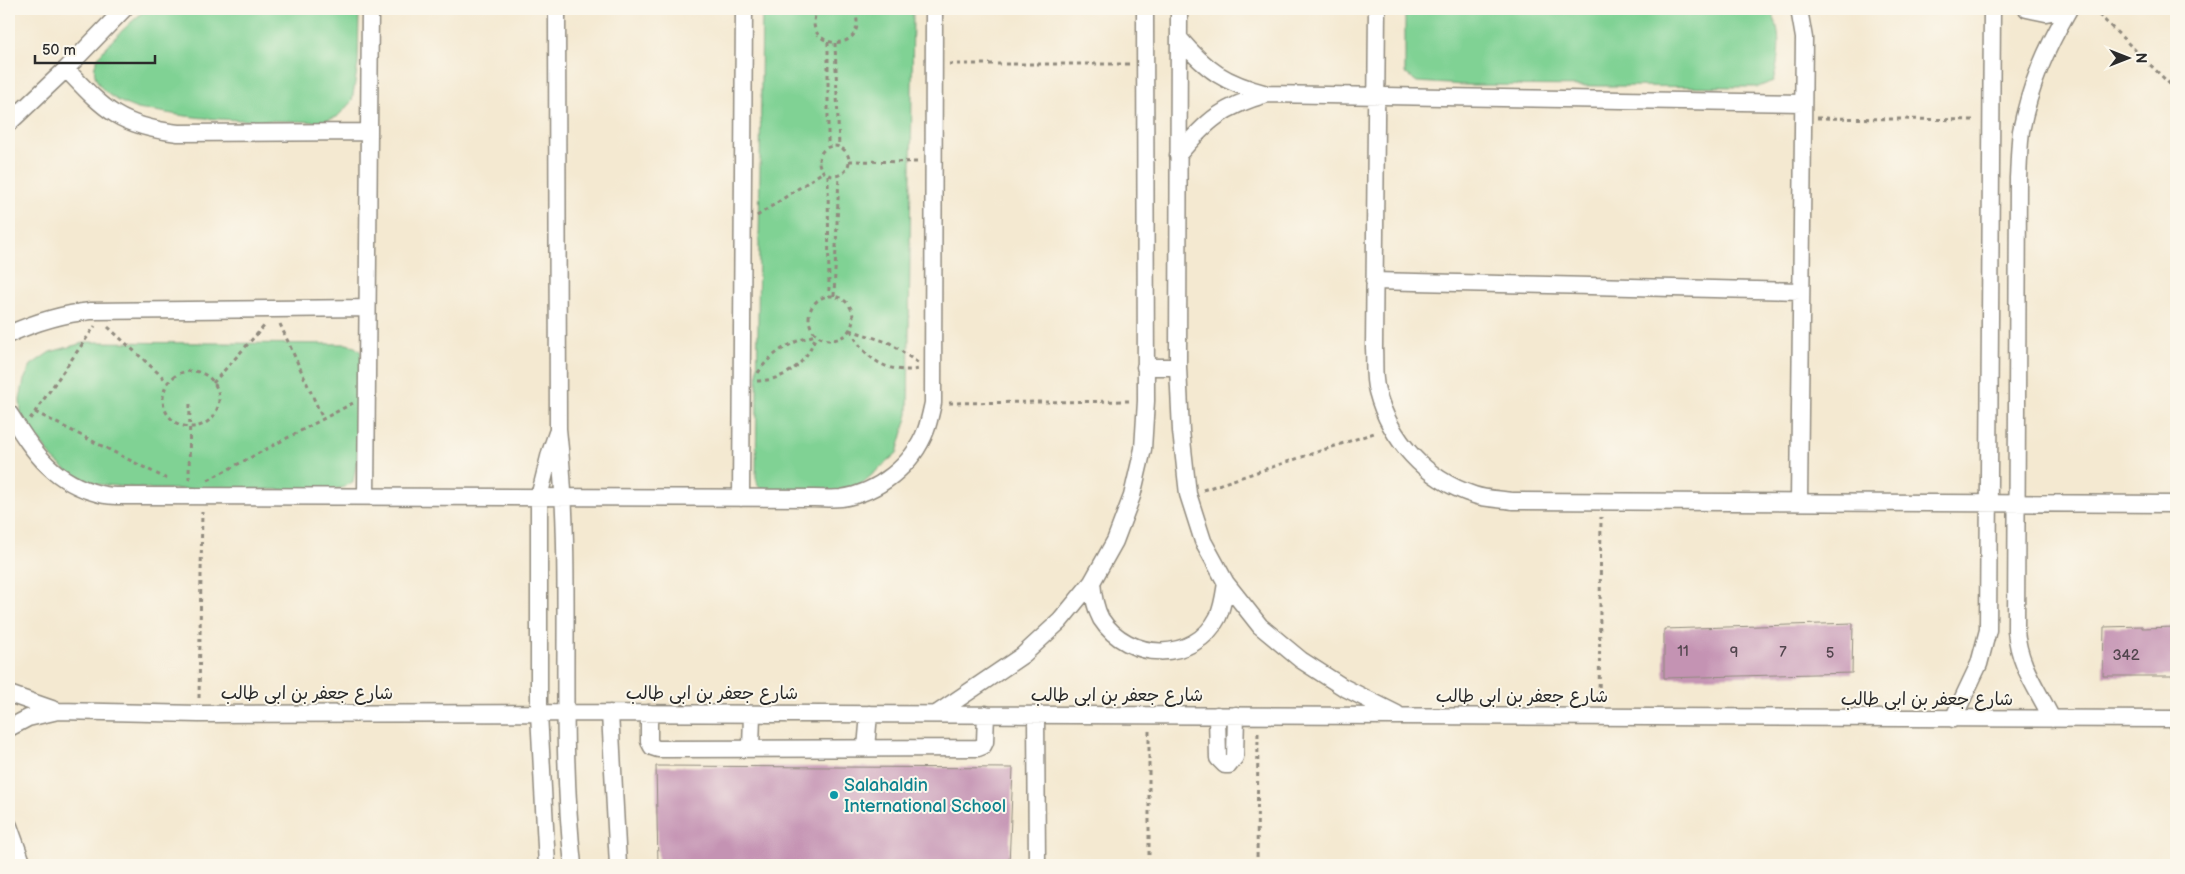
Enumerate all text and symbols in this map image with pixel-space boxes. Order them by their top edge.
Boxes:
scale bar [35,32,155,64]
north arrow [2102,32,2152,82]
text: 50 m [42,41,76,60]
text: N [2132,53,2149,63]
house number: 11 [1677,642,1689,661]
house number: 9 [1730,643,1738,662]
house number: 7 [1779,643,1787,662]
house number: 5 [1826,644,1834,663]
house number: 342 [2112,646,2140,665]
street label: شارع جعفر بن ابى طالب [221,683,393,705]
street label: شارع جعفر بن ابى طالب [626,683,798,705]
street label: شارع جعفر بن ابى طالب [1031,685,1203,707]
street label: شارع جعفر بن ابى طالب [1436,686,1608,708]
street label: شارع جعفر بن ابى طالب [1841,689,2013,711]
place label: Salahaldin International School [844,775,1006,817]
marker: Salahaldin International School [828,789,840,801]

